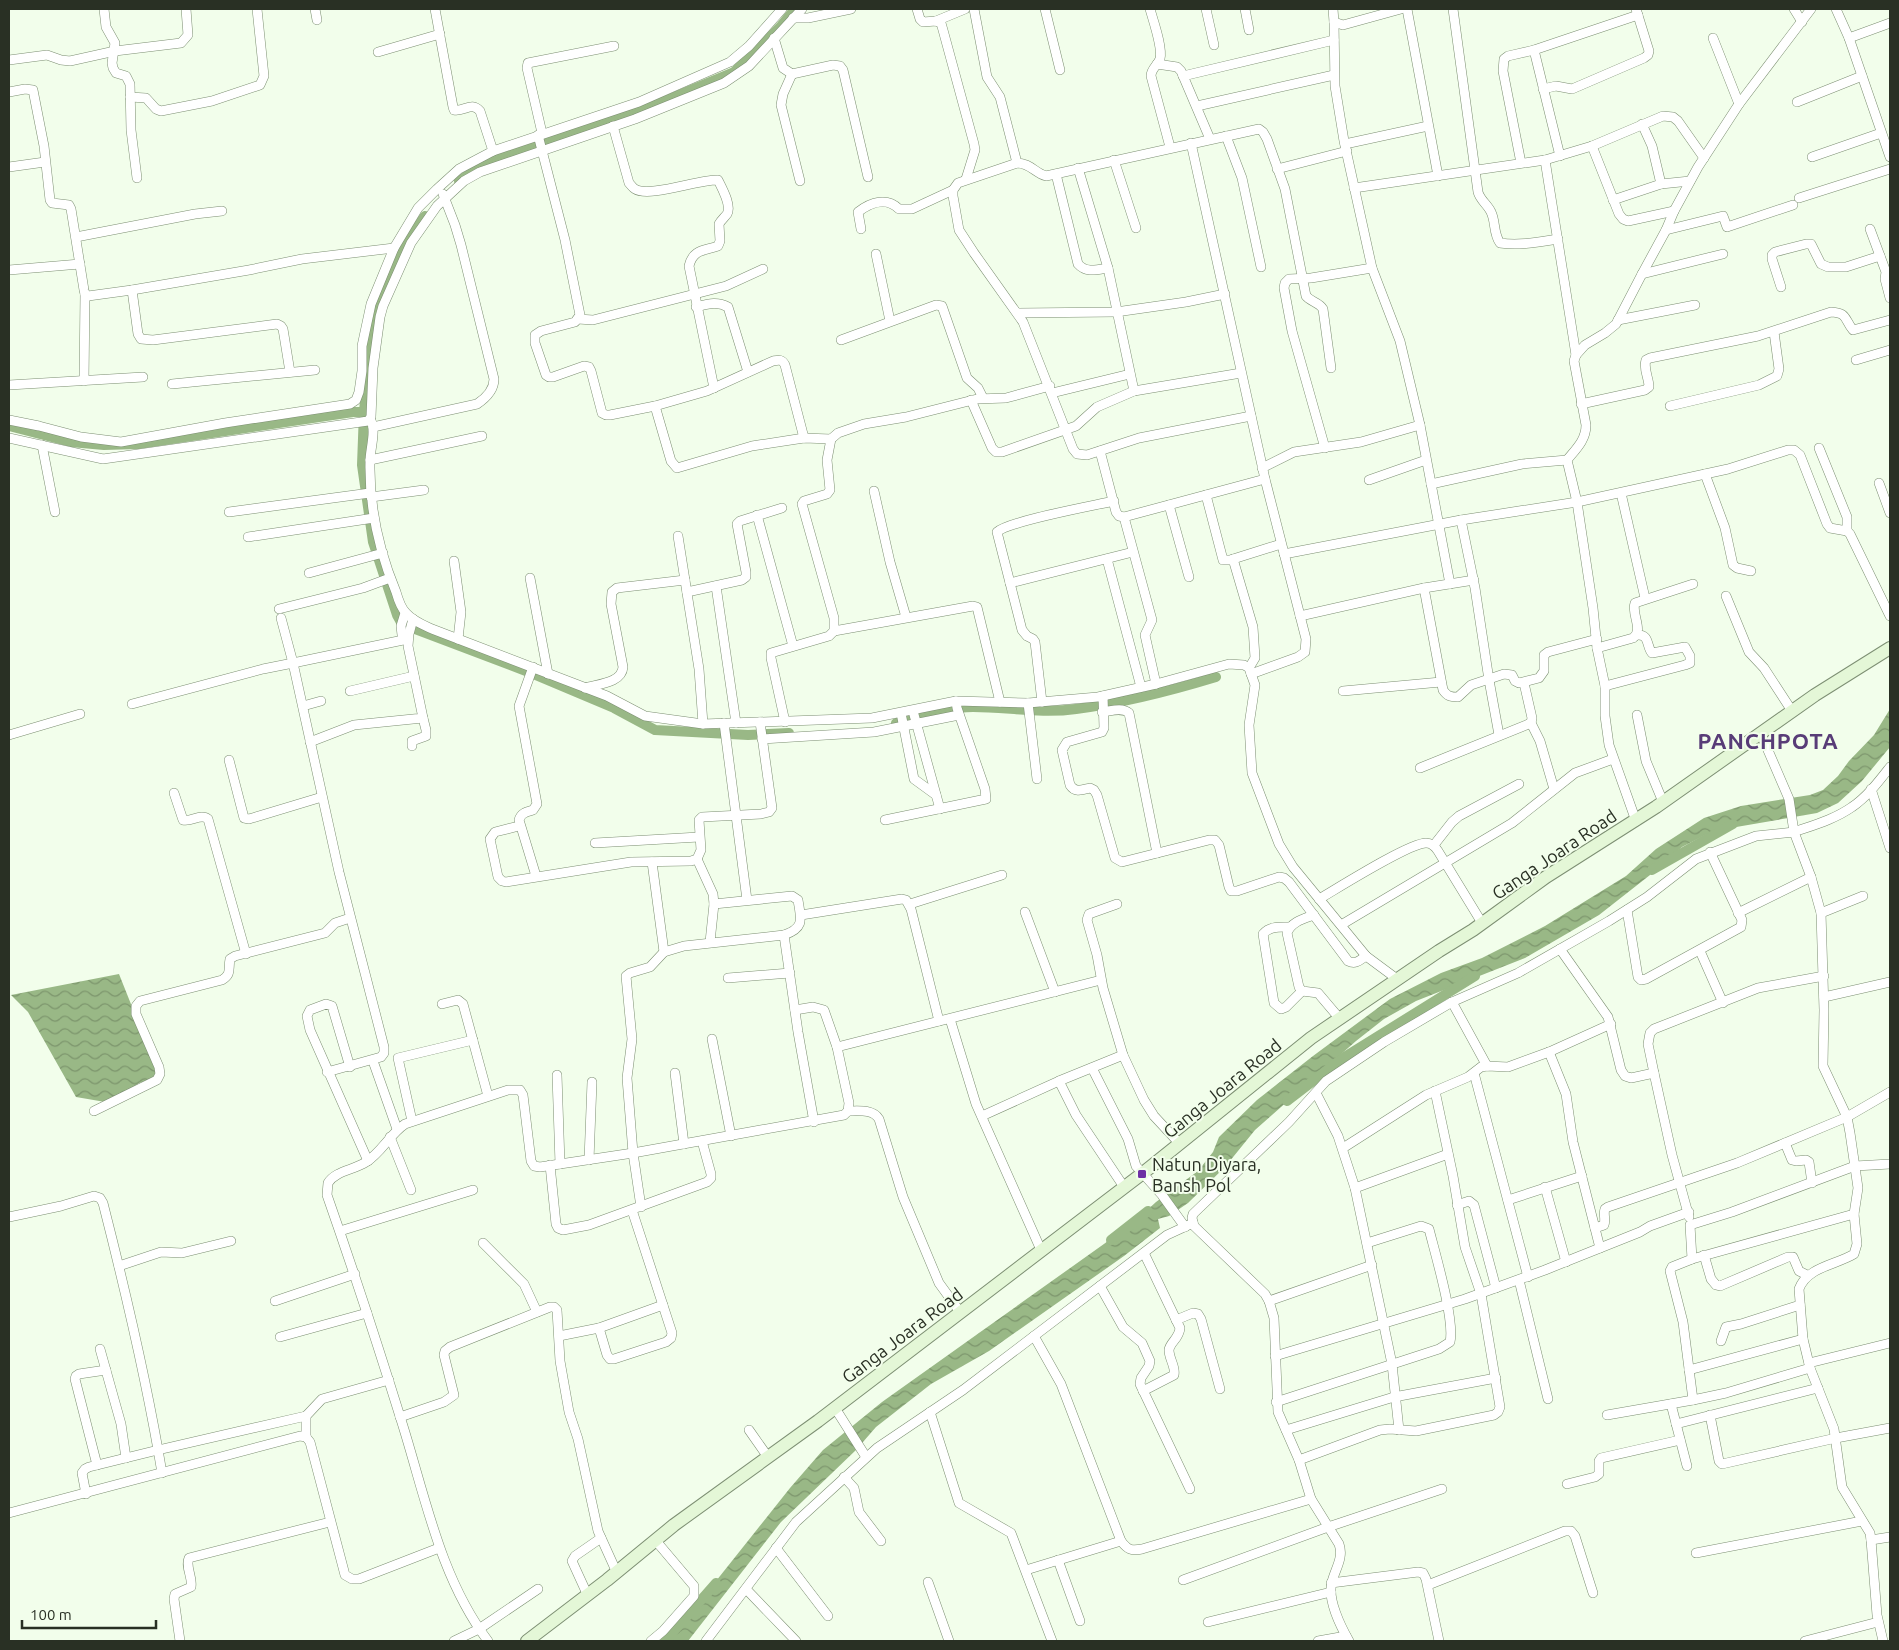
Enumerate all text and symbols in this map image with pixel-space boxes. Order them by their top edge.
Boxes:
district label: PANCHPOTA [1697,728,1839,753]
street label: Ganga Joara Road [1488,805,1620,903]
street label: Ganga Joara Road [1159,1034,1285,1142]
place label: Natun Diyara, Bansh Pol [1152,1154,1261,1195]
marker: Natun Diyara, Bansh Pol [1136,1168,1148,1180]
street label: Ganga Joara Road [838,1283,966,1387]
scale bar [22,1598,156,1630]
text: 100 m [30,1606,72,1623]

